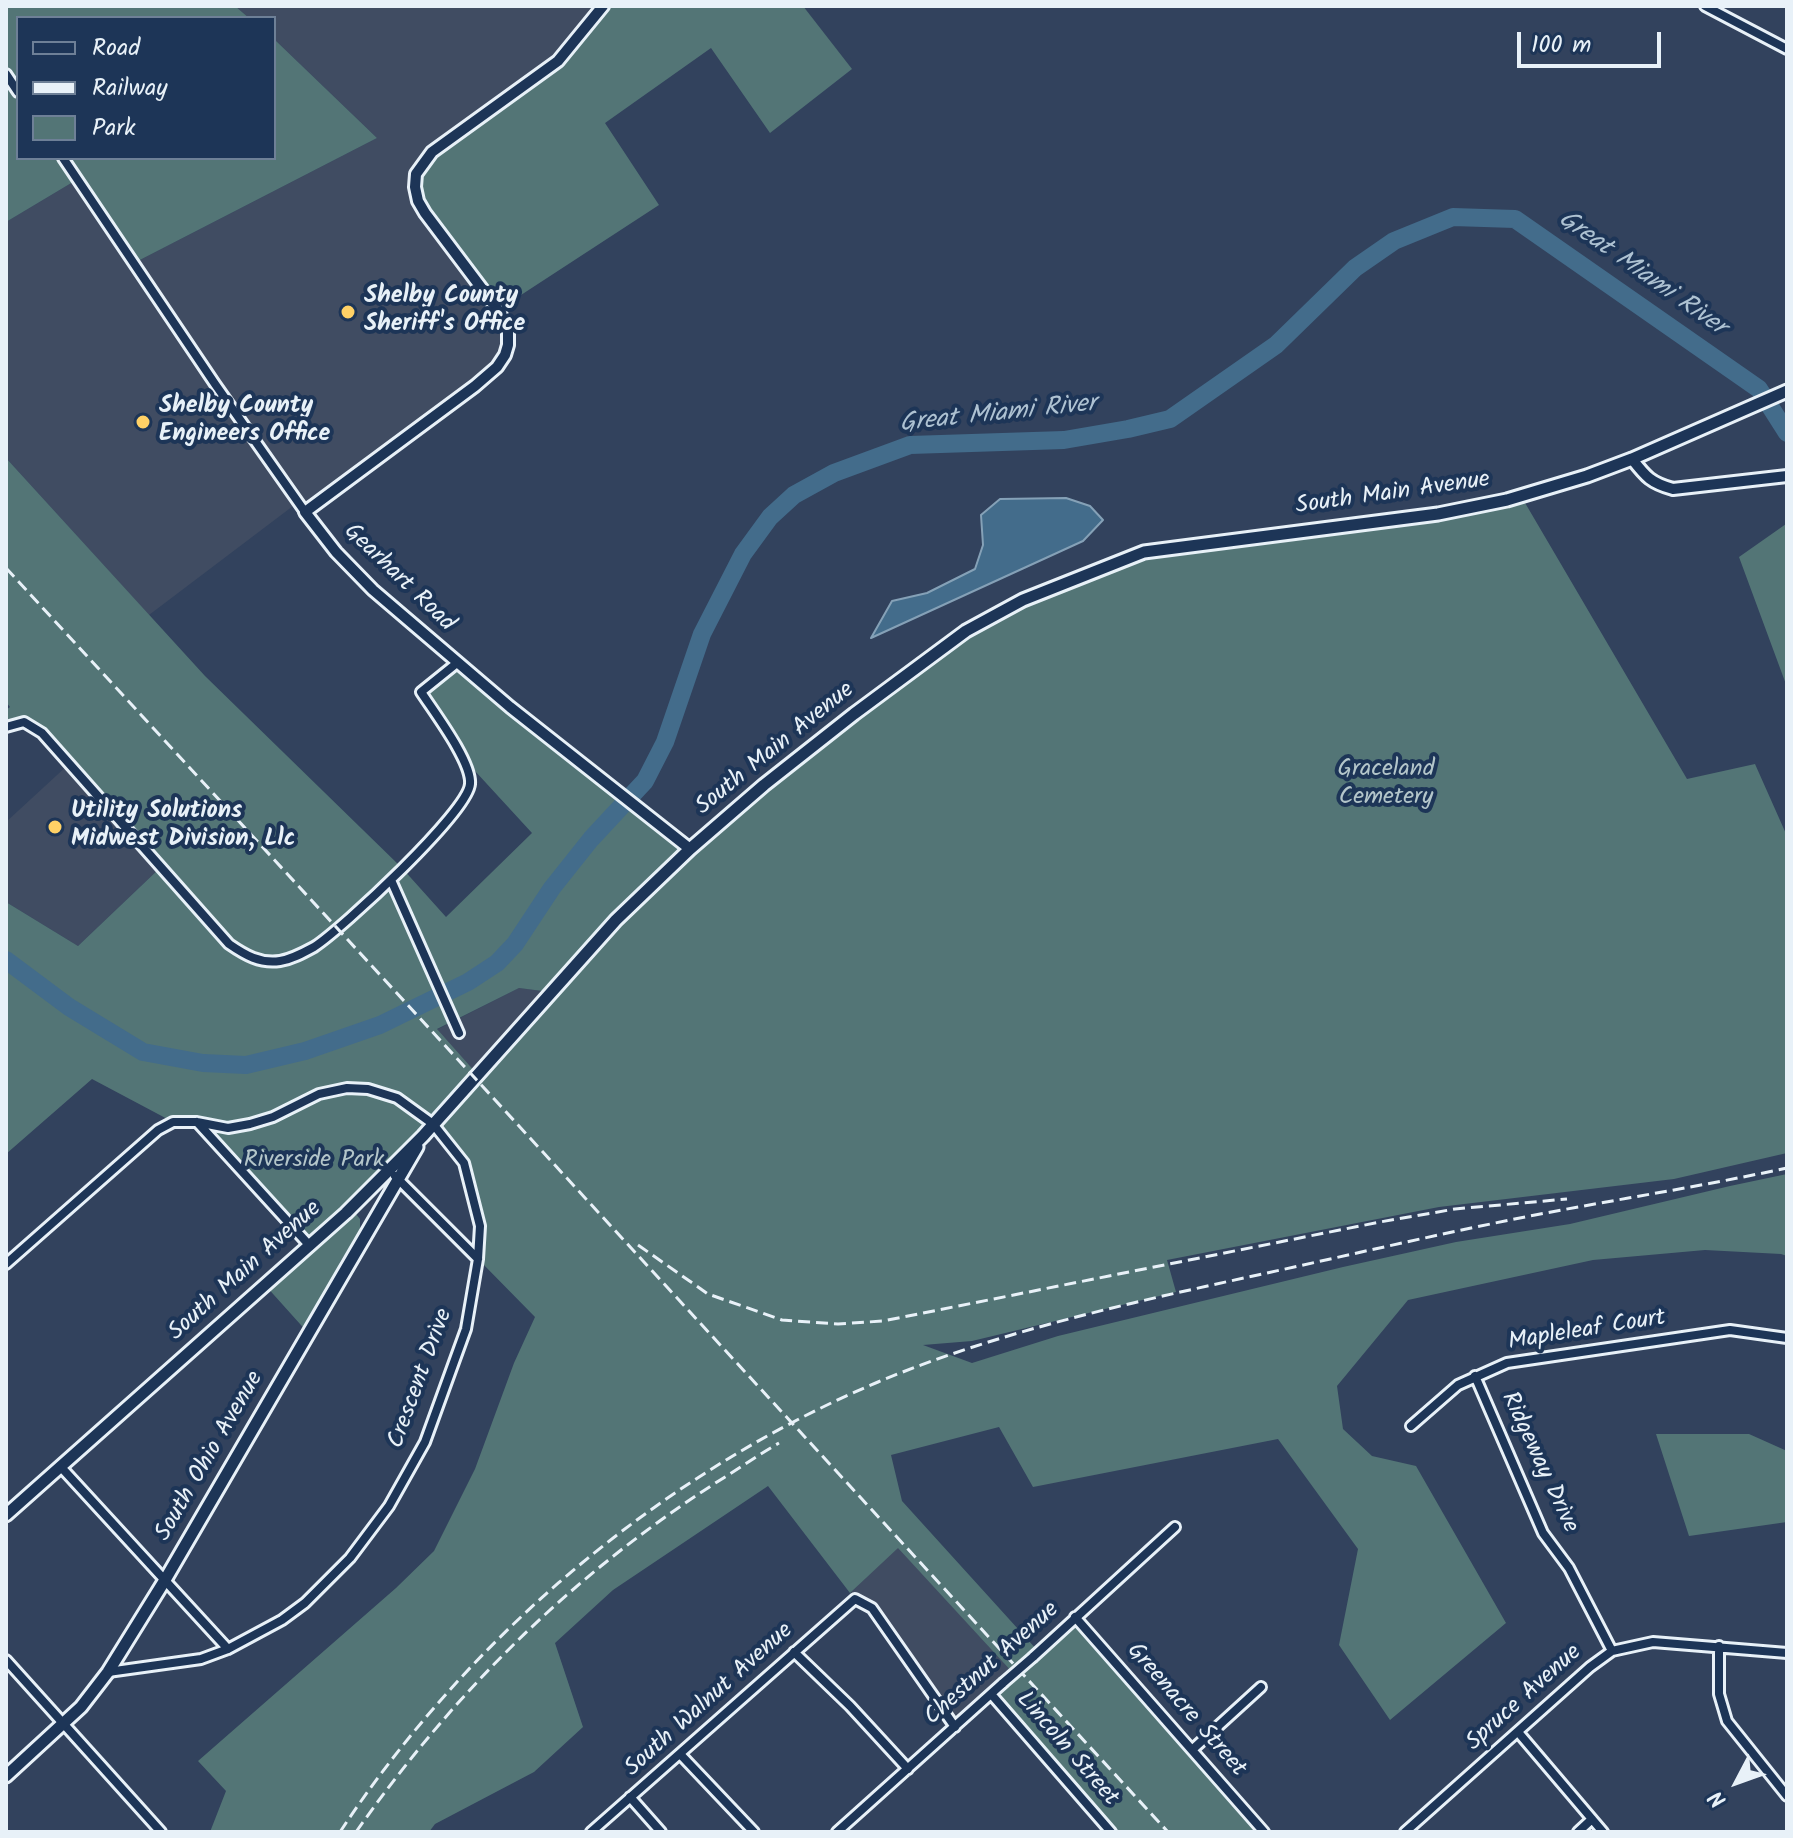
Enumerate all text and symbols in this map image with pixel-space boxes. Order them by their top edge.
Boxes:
legend [16,16,276,160]
scale bar [1521,16,1665,66]
text: 100 m [1531,26,1591,65]
text: Road [92,29,140,68]
text: Railway [92,69,168,108]
text: Park [92,109,136,148]
water label: Great Miami River [1551,206,1731,344]
place label: Shelby County Sheriff's Office [364,284,525,340]
marker: Shelby County Sheriff's Office [339,303,357,321]
water label: Great Miami River [898,390,1098,442]
place label: Shelby County Engineers Office [159,394,330,450]
marker: Shelby County Engineers Office [134,413,152,431]
street label: South Main Avenue [1294,467,1492,523]
street label: Gearhart Road [336,519,460,639]
street label: South Main Avenue [691,677,861,823]
park label: Graceland Cemetery [1337,757,1435,813]
place label: Utility Solutions Midwest Division, Llc [71,799,295,855]
marker: Utility Solutions Midwest Division, Llc [46,818,64,836]
park label: Riverside Park [244,1148,384,1176]
street label: South Main Avenue [164,1196,328,1348]
street label: Crescent Drive [383,1305,461,1453]
street label: Mapleleaf Court [1506,1305,1668,1359]
street label: South Ohio Avenue [151,1367,271,1547]
street label: Ridgeway Drive [1493,1388,1583,1538]
street label: Chestnut Avenue [920,1597,1066,1733]
street label: South Walnut Avenue [620,1618,800,1784]
street label: Greenacre Street [1119,1638,1251,1784]
street label: Spruce Avenue [1461,1640,1589,1758]
street label: Lincoln Street [1008,1687,1124,1813]
north arrow [1697,1742,1777,1822]
text: N [1701,1781,1736,1815]

